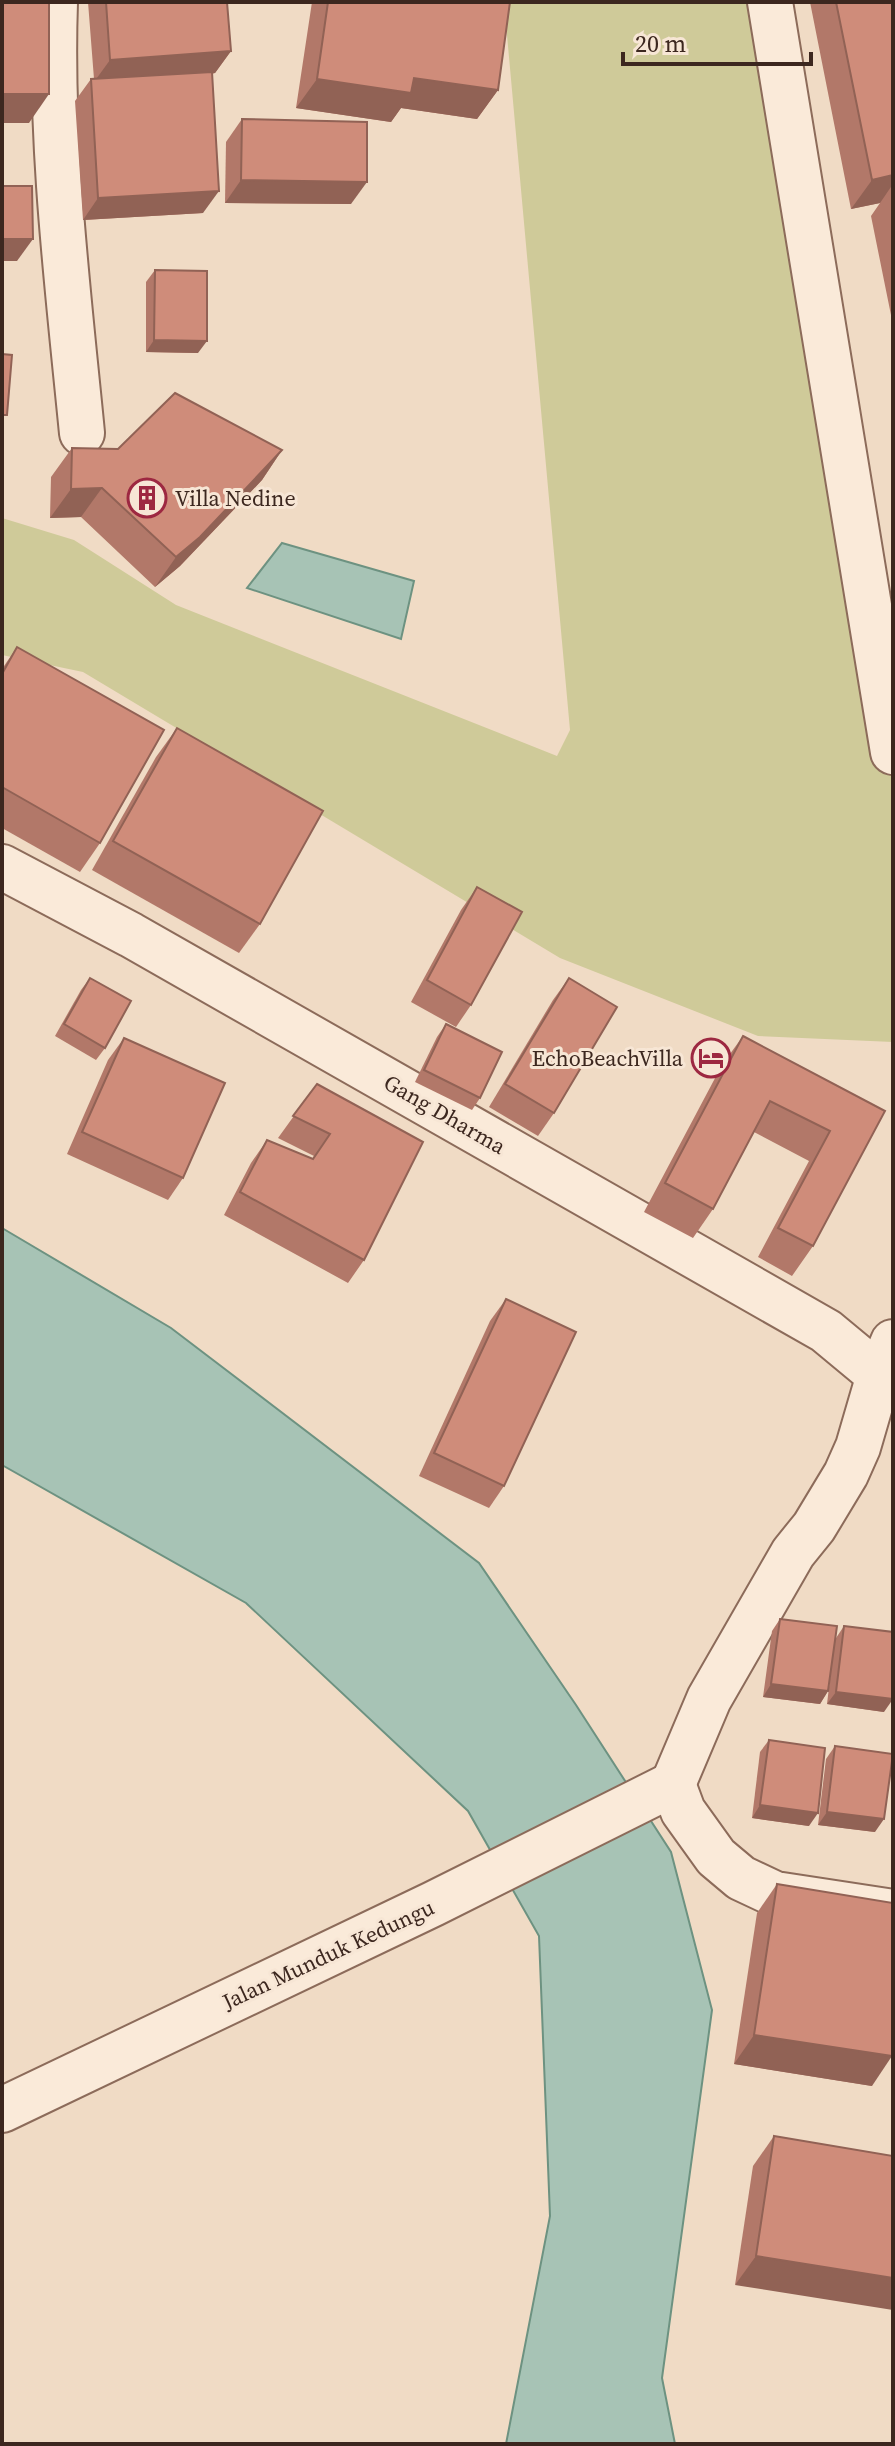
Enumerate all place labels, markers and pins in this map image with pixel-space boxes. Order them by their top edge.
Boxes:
building icon: Villa Nedine [126,477,168,519]
place label: Villa Nedine [175,483,296,513]
hotel icon: EchoBeachVilla [690,1037,732,1079]
place label: EchoBeachVilla [532,1043,684,1073]

